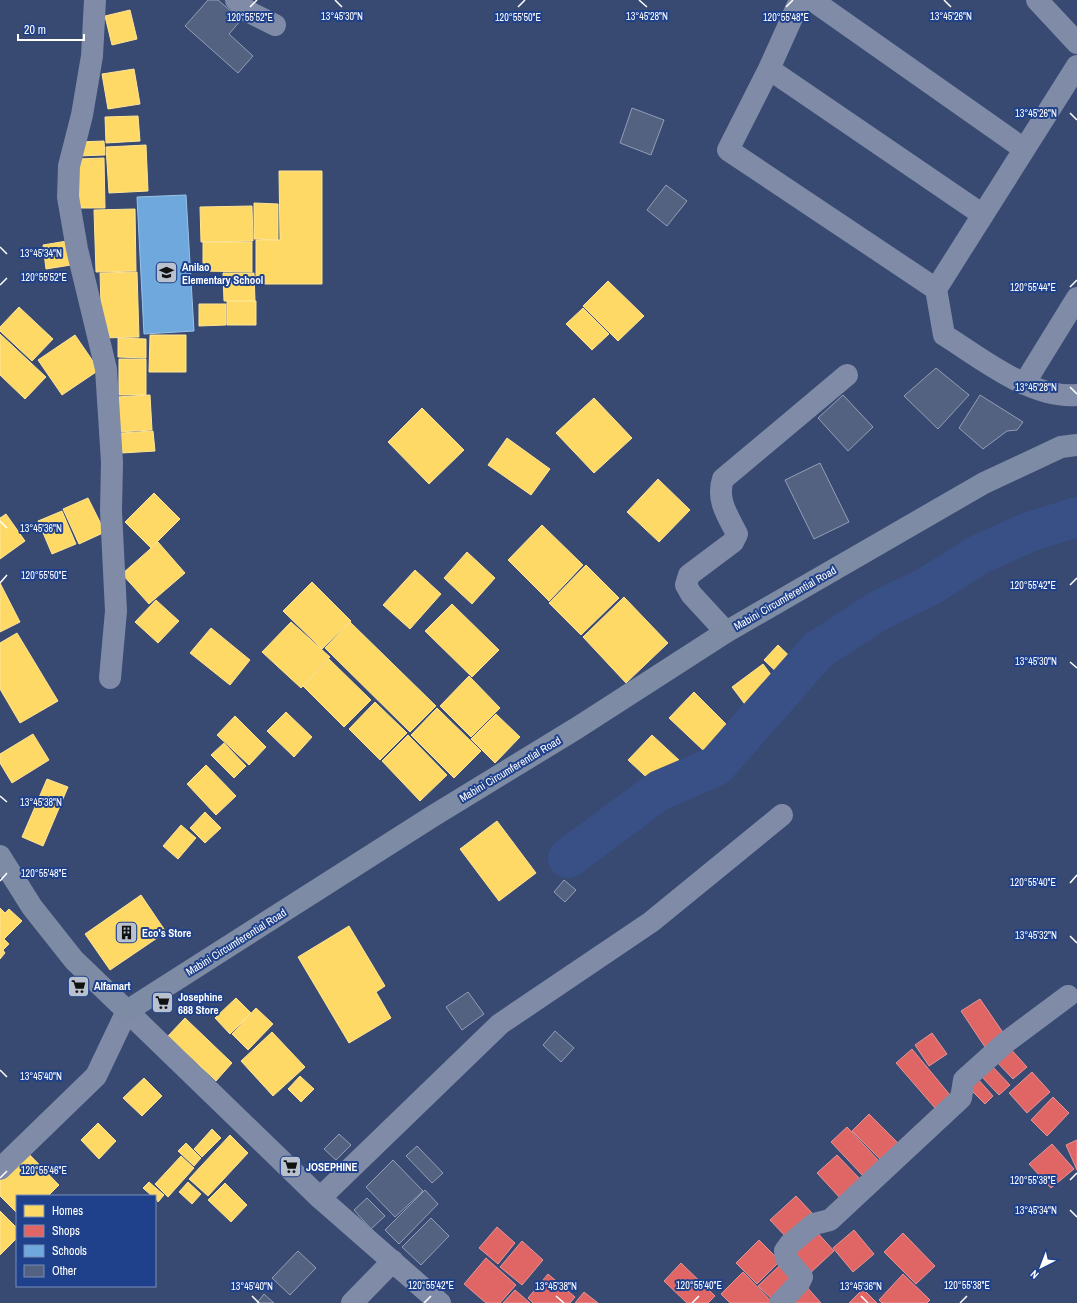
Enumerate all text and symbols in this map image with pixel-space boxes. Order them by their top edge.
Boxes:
text: 13°45'30"N [321,10,363,23]
text: 13°45'28"N [626,10,668,23]
text: 13°45'26"N [930,10,972,23]
text: 120°55'52"E [227,11,273,24]
text: 120°55'50"E [495,11,541,24]
text: 120°55'48"E [763,11,809,24]
scale bar [18,16,84,42]
text: 20 m [24,22,46,38]
text: 13°45'26"N [1015,107,1057,120]
text: 13°45'34"N [20,247,62,260]
school or university icon: Anilao Elementary School [153,260,179,286]
place label: Anilao Elementary School [182,260,263,287]
text: 120°55'52"E [21,271,67,284]
text: 120°55'44"E [1010,281,1056,294]
text: 13°45'28"N [1015,381,1057,394]
text: 13°45'36"N [20,522,62,535]
street label: Mabini Circumferential Road [731,563,839,633]
text: 120°55'50"E [21,569,67,582]
text: 120°55'42"E [1010,579,1056,592]
text: 13°45'30"N [1015,655,1057,668]
street label: Mabini Circumferential Road [457,733,563,805]
text: 13°45'38"N [20,796,62,809]
text: 120°55'48"E [21,867,67,880]
text: 120°55'40"E [1010,876,1056,889]
street label: Mabini Circumferential Road [183,905,289,979]
building icon: Eco's Store [113,920,139,946]
place label: Eco's Store [142,926,191,940]
text: 13°45'32"N [1015,929,1057,942]
supermarket icon: Alfamart [65,973,91,999]
place label: Alfamart [94,979,131,993]
supermarket icon: Josephine 688 Store [150,990,176,1016]
place label: Josephine 688 Store [178,990,223,1017]
text: 13°45'40"N [20,1070,62,1083]
supermarket icon: JOSEPHINE [277,1154,303,1180]
place label: JOSEPHINE [306,1160,358,1174]
text: 120°55'46"E [21,1164,67,1177]
text: 120°55'38"E [1010,1174,1056,1187]
legend [16,1195,156,1287]
text: Homes [52,1203,83,1219]
text: 13°45'34"N [1015,1204,1057,1217]
text: Shops [52,1223,80,1239]
text: Schools [52,1243,87,1259]
north arrow [1021,1247,1061,1287]
text: Other [52,1263,77,1279]
text: N [1027,1267,1041,1282]
text: 120°55'42"E [408,1279,454,1292]
text: 120°55'40"E [676,1279,722,1292]
text: 120°55'38"E [944,1279,990,1292]
text: 13°45'40"N [231,1280,273,1293]
text: 13°45'38"N [535,1280,577,1293]
text: 13°45'36"N [840,1280,882,1293]

